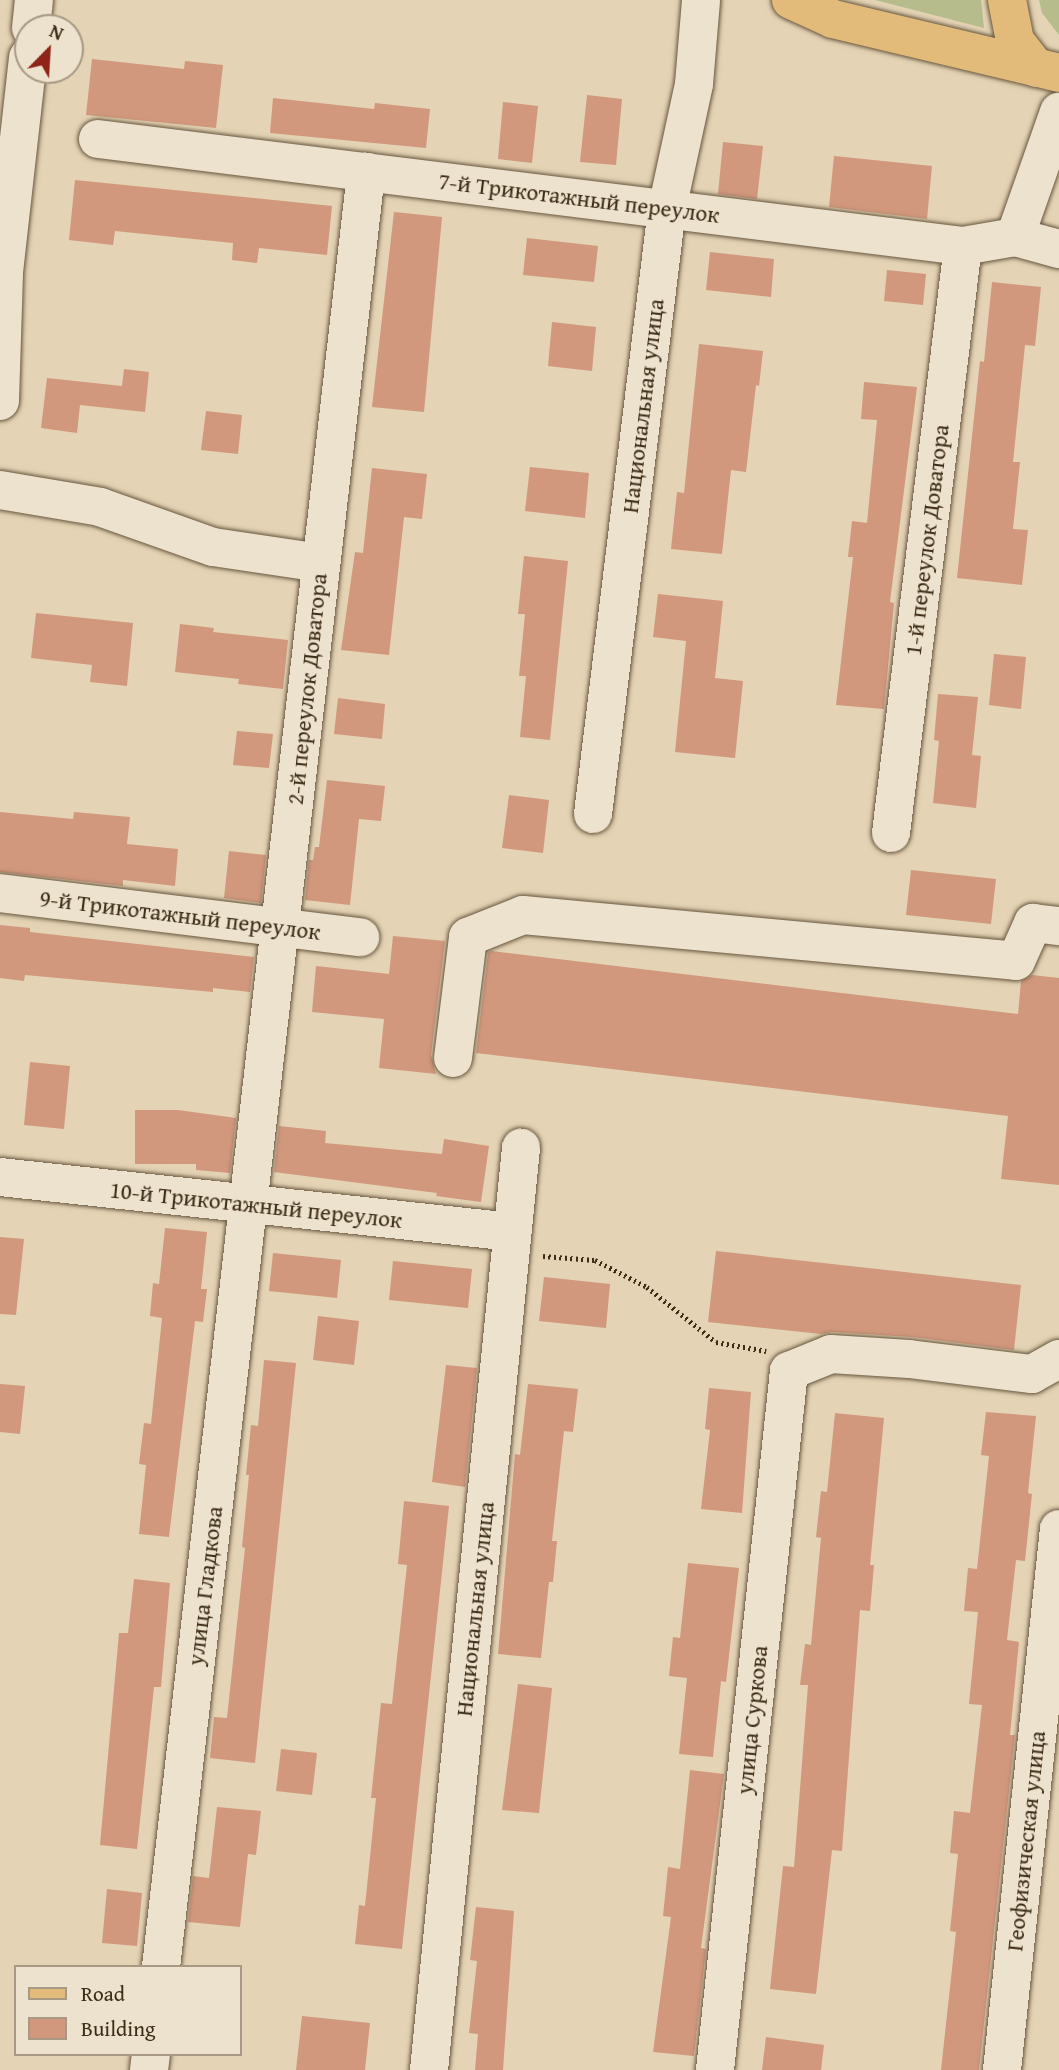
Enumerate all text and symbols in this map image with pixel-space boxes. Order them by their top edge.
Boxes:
north arrow [14,14,84,84]
text: N [45,16,68,47]
street label: 7-й Трикотажный переулок [437,167,721,229]
street label: Национальная улица [616,297,670,515]
street label: 1-й переулок Доватора [899,423,955,657]
street label: 2-й переулок Доватора [281,572,333,806]
street label: 9-й Трикотажный переулок [38,884,322,946]
street label: 10-й Трикотажный переулок [108,1176,404,1234]
street label: Национальная улица [450,1500,500,1718]
street label: улица Гладкова [182,1505,228,1667]
street label: улица Суркова [730,1644,774,1796]
street label: Геофизическая улица [1001,1729,1051,1953]
legend [14,1965,242,2056]
text: Road [81,1978,125,2009]
text: Building [81,2013,155,2044]

